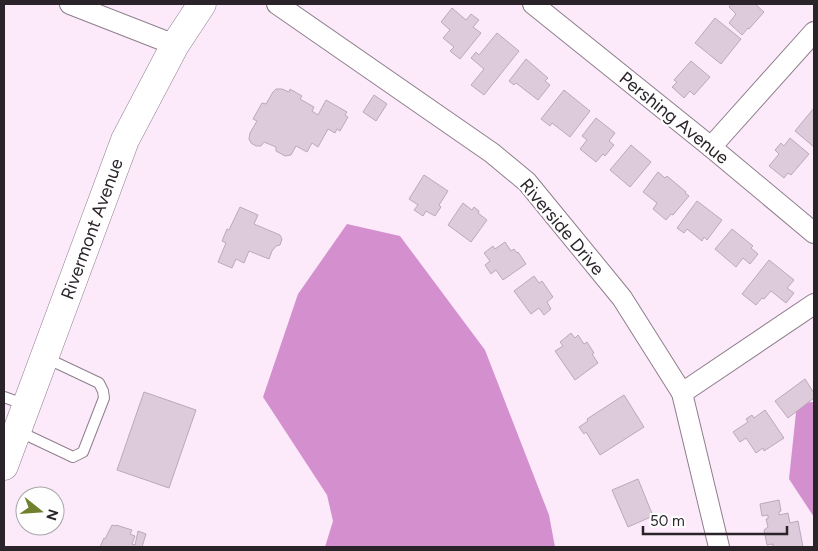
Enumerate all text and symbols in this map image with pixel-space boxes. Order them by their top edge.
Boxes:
street label: Pershing Avenue [615,67,733,169]
street label: Rivermont Avenue [56,155,128,303]
street label: Riverside Drive [515,174,609,280]
north arrow [15,486,65,536]
scale bar [643,504,787,536]
text: N [42,507,62,522]
text: 50 m [650,512,685,530]

